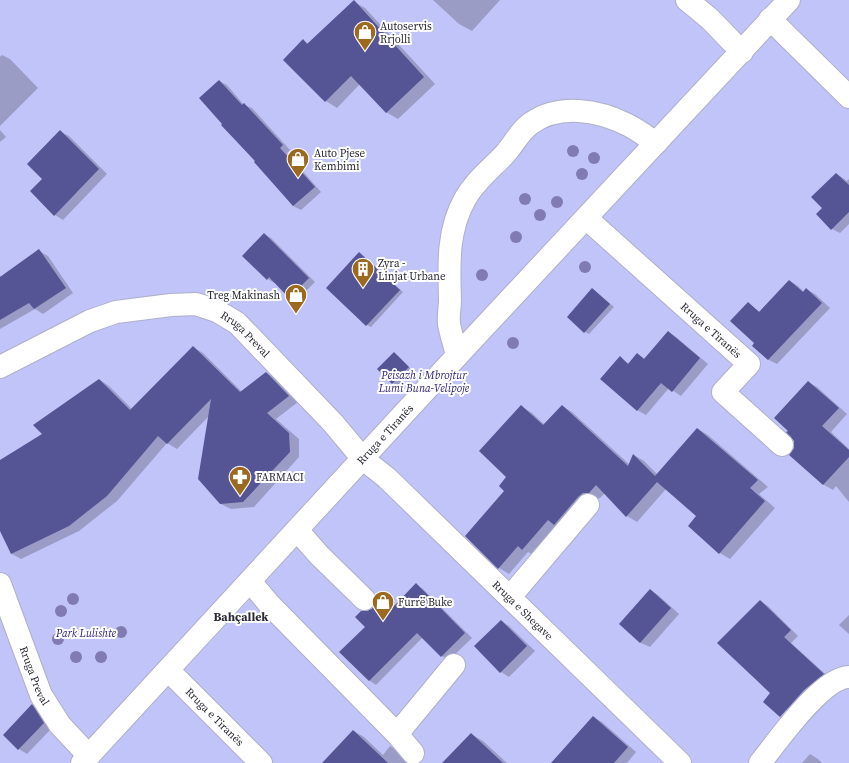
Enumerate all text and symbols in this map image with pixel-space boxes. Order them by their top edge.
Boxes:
shop icon: Autoservis Rrjolli [352,19,378,52]
place label: Autoservis Rrjolli [380,19,432,47]
shop icon: Auto Pjese Kembimi [285,146,311,179]
place label: Auto Pjese Kembimi [314,146,366,174]
building icon: Zyra - Linjat Urbane [350,256,376,289]
place label: Zyra - Linjat Urbane [378,256,446,284]
shop icon: Treg Makinash [283,282,309,315]
place label: Treg Makinash [207,288,280,303]
street label: Rruga e Tiranës [677,299,745,362]
street label: Rruga Preval [218,308,273,361]
park label: Peisazh i Mbrojtur Lumi Buna-Velipoje [378,368,470,396]
street label: Rruga e Tiranës [354,401,417,468]
pharmacy icon: FARMACI [227,464,253,497]
place label: FARMACI [256,470,304,485]
street label: Rruga e Shegave [489,577,556,644]
shop icon: Furrë Buke [370,589,396,622]
place label: Furrë Buke [398,595,453,610]
district label: Bahçallek [213,609,269,625]
park label: Park Lulishte [55,626,117,641]
street label: Rruga Preval [16,644,53,709]
street label: Rruga e Tiranës [182,685,247,750]

